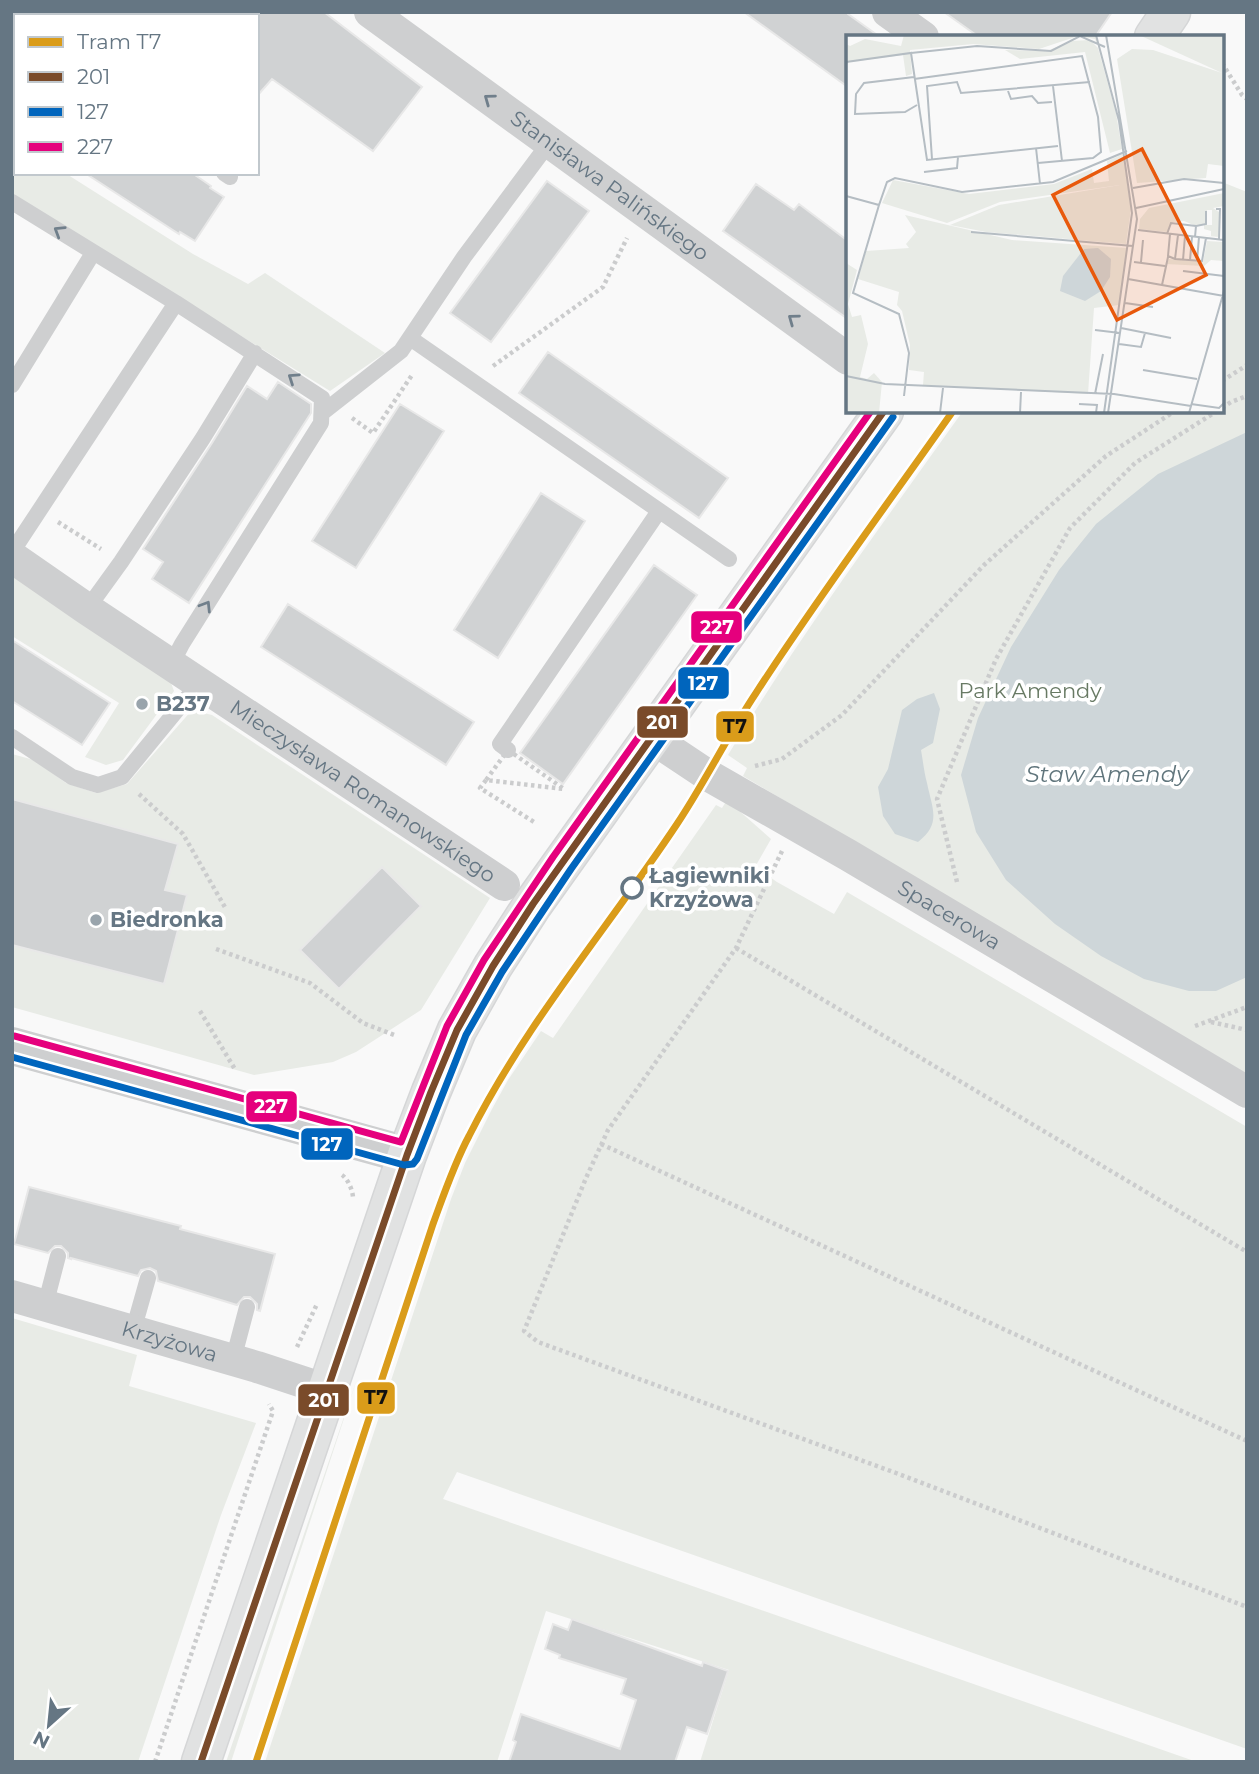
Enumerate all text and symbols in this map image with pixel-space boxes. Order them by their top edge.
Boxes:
legend [14,14,259,175]
text: Tram T7 [77,29,161,54]
inset map [846,35,1224,413]
text: 201 [77,64,110,89]
one-way arrow [485,95,497,107]
text: 127 [77,99,109,124]
street label: Stanisława Palińskiego [506,105,714,266]
text: 227 [77,134,113,159]
one-way arrow [53,227,66,240]
one-way arrow [788,315,800,327]
one-way arrow [288,374,301,386]
one-way arrow [197,601,210,614]
line badge: 227 [690,610,743,644]
text: 227 [700,616,734,639]
line badge: 127 [677,666,730,700]
text: 127 [688,672,718,695]
park label: Park Amendy [958,678,1102,703]
place label: B237 [156,691,210,716]
street label: Mieczysława Romanowskiego [226,694,501,888]
marker: B237 [134,696,150,712]
line badge: 201 [636,705,689,739]
line badge: T7 [715,710,755,743]
text: 201 [646,711,678,734]
text: T7 [723,715,747,738]
water label: Staw Amendy [1025,760,1190,788]
place label: Łagiewniki Krzyżowa [648,863,770,912]
street label: Spacerowa [893,874,1005,955]
marker: Łagiewniki Krzyżowa [621,877,643,899]
place label: Biedronka [110,907,224,932]
marker: Biedronka [88,912,104,928]
line badge: 227 [245,1090,298,1123]
text: 227 [254,1095,288,1118]
line badge: 127 [300,1127,354,1161]
text: 127 [312,1133,342,1156]
street label: Krzyżowa [119,1315,220,1367]
line badge: T7 [356,1381,396,1415]
line badge: 201 [297,1383,350,1417]
text: T7 [364,1386,388,1409]
text: 201 [308,1389,340,1412]
north arrow [14,1690,84,1760]
text: N [29,1726,54,1753]

